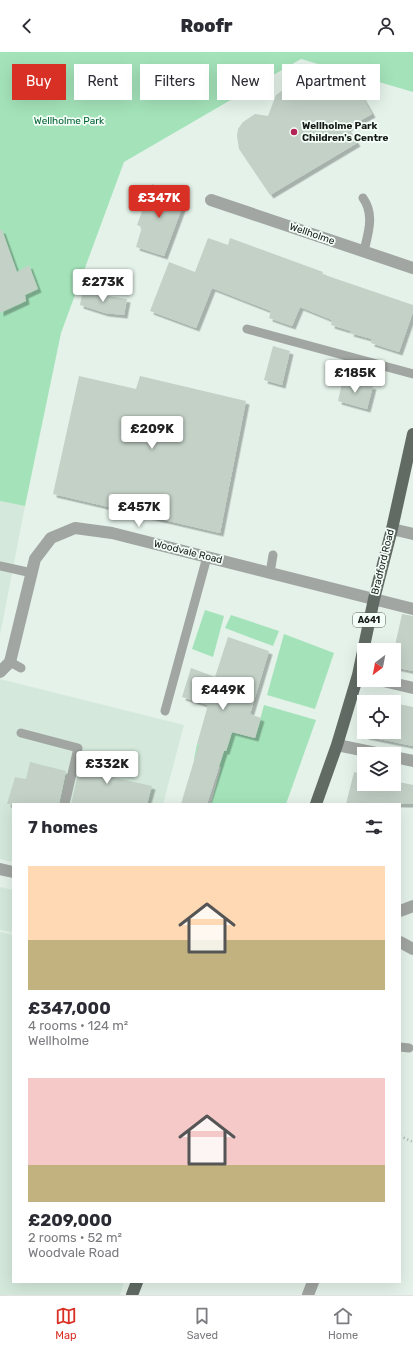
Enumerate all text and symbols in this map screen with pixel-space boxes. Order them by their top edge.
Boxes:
icon: back [16,15,38,37]
text: Roofr [180,15,233,37]
icon: person [375,15,397,37]
chip: Buy [12,64,66,100]
chip: Rent [74,64,132,100]
chip: Filters [140,64,209,100]
chip: New [217,64,274,100]
chip: Apartment [282,64,380,100]
park label: Wellholme Park [34,115,105,127]
place label: Wellholme Park Children's Centre [302,120,389,144]
marker: Wellholme Park Children's Centre [289,127,299,137]
pin: £347K [131,185,187,219]
text: £347K [138,190,180,205]
street label: Wellholme [288,221,337,247]
pin: £273K [75,269,131,303]
text: £273K [82,274,124,289]
pin: £185K [327,360,383,394]
text: £185K [334,365,376,380]
pin: £209K [124,416,180,450]
text: £209K [130,421,174,436]
pin: £457K [111,494,167,528]
text: £457K [118,499,160,514]
street label: Bradford Road [369,528,397,596]
street label: Woodvale Road [152,538,224,566]
road number: A641 [353,613,385,627]
north arrow [357,643,401,687]
map controls [357,643,401,791]
pin: £449K [195,677,251,711]
text: £449K [201,682,245,697]
button: locate [357,695,401,739]
button: layers [357,747,401,791]
pin: £332K [79,751,135,785]
text: £332K [85,756,129,771]
icon: filters [363,816,385,838]
text: 7 homes [28,817,98,837]
icon: home [171,892,243,964]
text: £347,000 [28,998,111,1018]
text: 4 rooms · 124 m² [28,1018,128,1033]
text: Wellholme [28,1033,89,1048]
icon: home [171,1104,243,1176]
text: £209,000 [28,1210,112,1230]
text: 2 rooms · 52 m² [28,1230,122,1245]
text: Woodvale Road [28,1245,119,1260]
tab: Map [55,1305,77,1342]
tab: Saved [187,1305,218,1342]
tab: Home [328,1305,358,1342]

